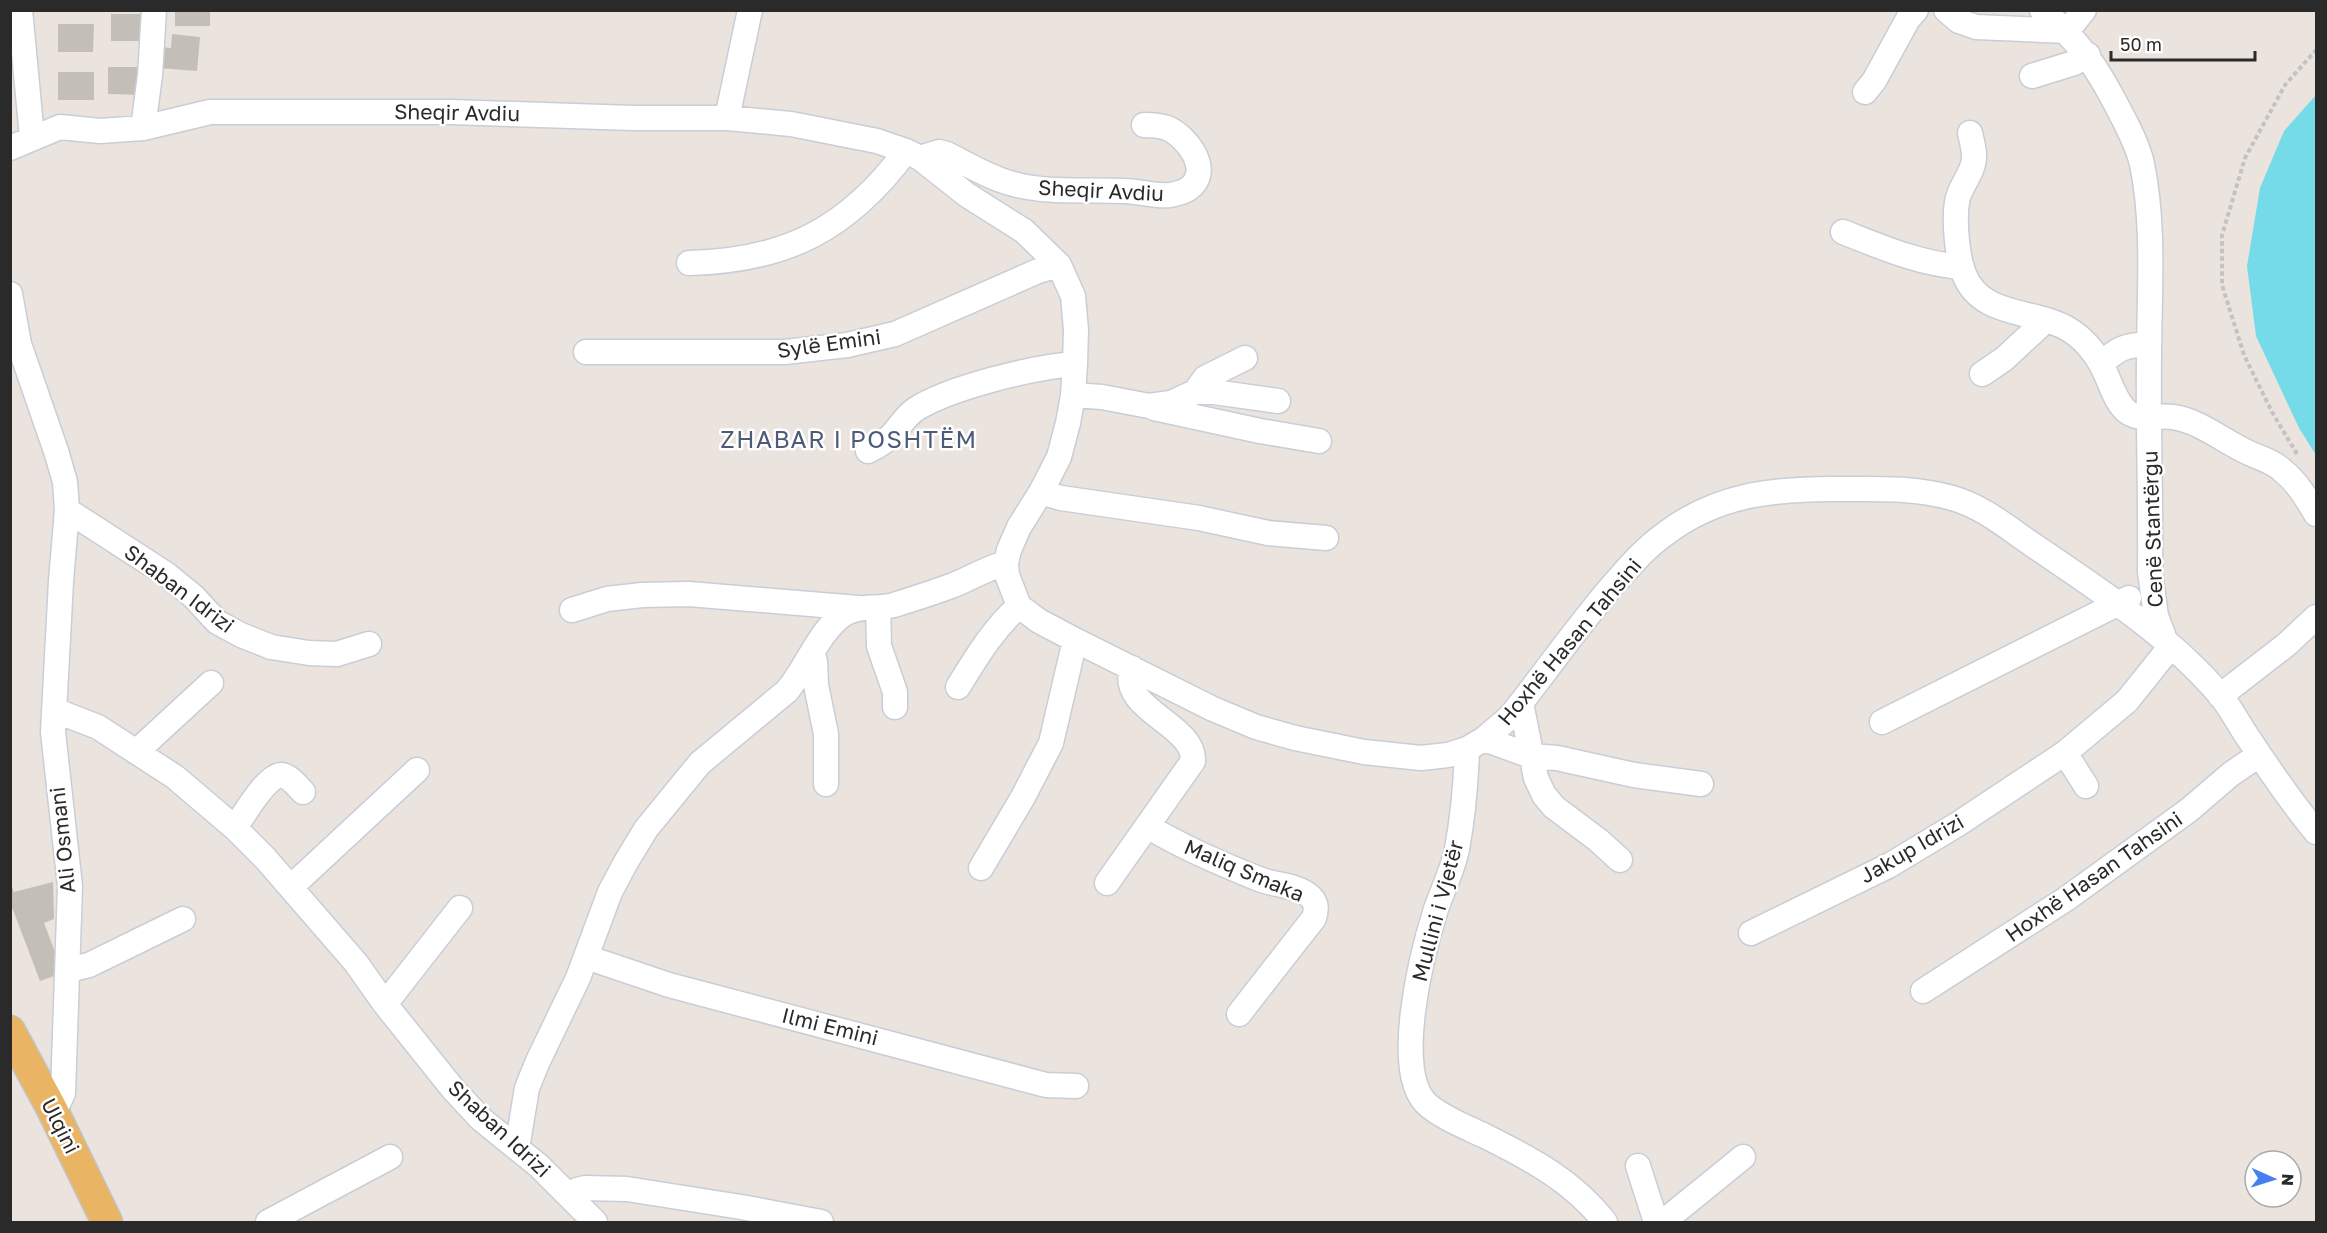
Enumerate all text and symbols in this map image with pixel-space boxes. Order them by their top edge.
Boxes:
scale bar [2111,24,2255,62]
text: 50 m [2120,33,2162,55]
street label: Sheqir Avdiu [394,98,520,126]
street label: Sheqir Avdiu [1037,174,1165,206]
street label: Sylë Emini [775,323,882,363]
district label: ZHABAR I POSHTËM [720,424,978,453]
street label: Cenë Stantërgu [2136,450,2168,608]
street label: Shaban Idrizi [120,538,240,638]
street label: Hoxhë Hasan Tahsini [1492,552,1647,730]
street label: Ali Osmani [43,786,81,895]
street label: Hoxhë Hasan Tahsini [2000,805,2187,947]
street label: Jakup Idrizi [1855,808,1968,888]
street label: Maliq Smaka [1180,833,1308,907]
street label: Mullini i Vjetër [1406,837,1468,984]
street label: Ilmi Emini [779,1002,881,1051]
street label: Shaban Idrizi [443,1074,556,1182]
street label: Ulqini [36,1093,86,1158]
north arrow [2243,1149,2303,1209]
text: N [2278,1173,2298,1186]

